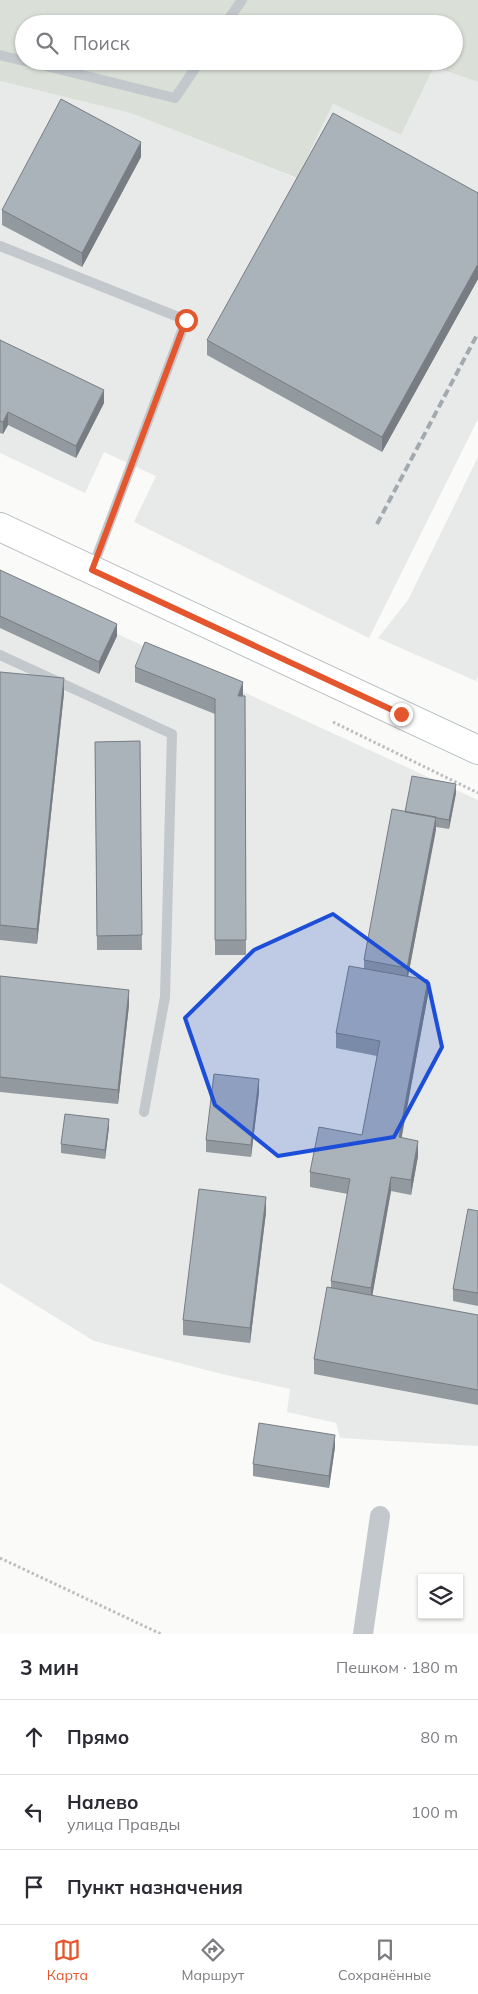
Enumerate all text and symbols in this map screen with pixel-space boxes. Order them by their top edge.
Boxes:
search box [15,15,463,70]
icon: search [33,29,61,57]
text: Поиск [73,31,130,55]
route start [175,309,198,332]
route end [390,703,413,726]
map controls [418,1574,463,1619]
button: layers [418,1574,463,1619]
text: 3 мин [20,1654,79,1680]
text: Пешком · 180 m [336,1657,458,1677]
icon: ahead [20,1723,48,1751]
text: Прямо [67,1725,129,1749]
text: 80 m [421,1727,458,1747]
text: Налево [67,1790,139,1814]
icon: left [20,1798,48,1826]
text: 100 m [411,1802,458,1822]
text: улица Правды [67,1814,180,1834]
icon: arrive [20,1873,48,1901]
text: Пункт назначения [67,1875,243,1899]
tab: Карта [47,1936,88,1984]
tab: Маршрут [182,1936,244,1984]
tab: Сохранённые [338,1936,431,1984]

